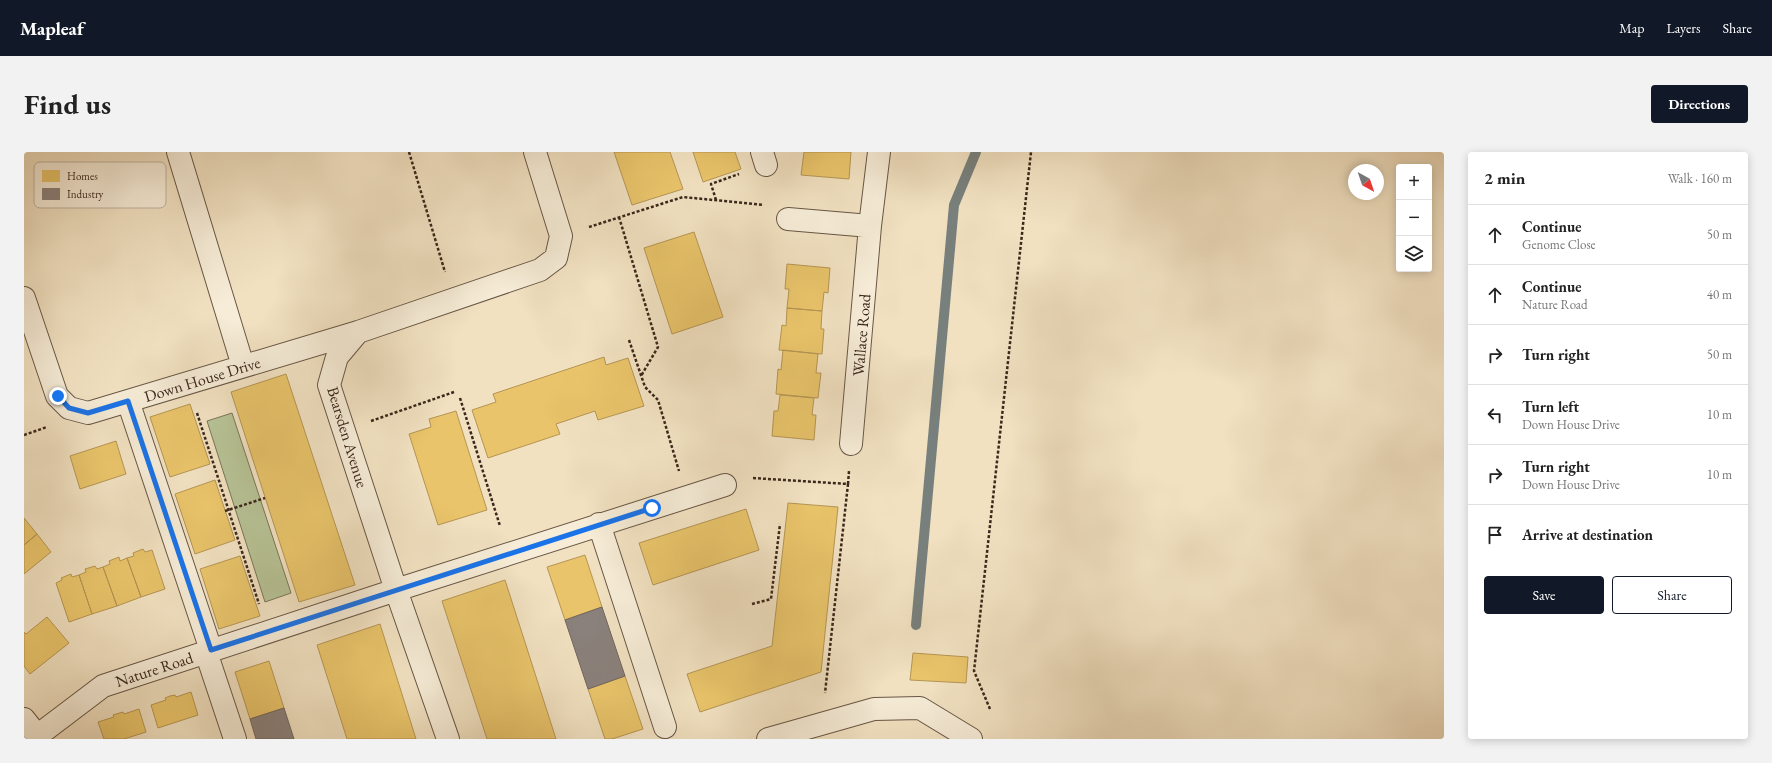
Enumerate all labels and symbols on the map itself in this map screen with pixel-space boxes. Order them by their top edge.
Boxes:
legend [34,162,166,208]
north arrow [1348,164,1384,200]
text: Homes [67,169,98,183]
text: Industry [67,187,104,201]
street label: Wallace Road [847,292,876,377]
street label: Down House Drive [141,352,263,407]
street label: Bearsden Avenue [322,384,373,490]
route end [49,387,67,405]
route start [643,499,661,517]
street label: Nature Road [112,647,197,692]

